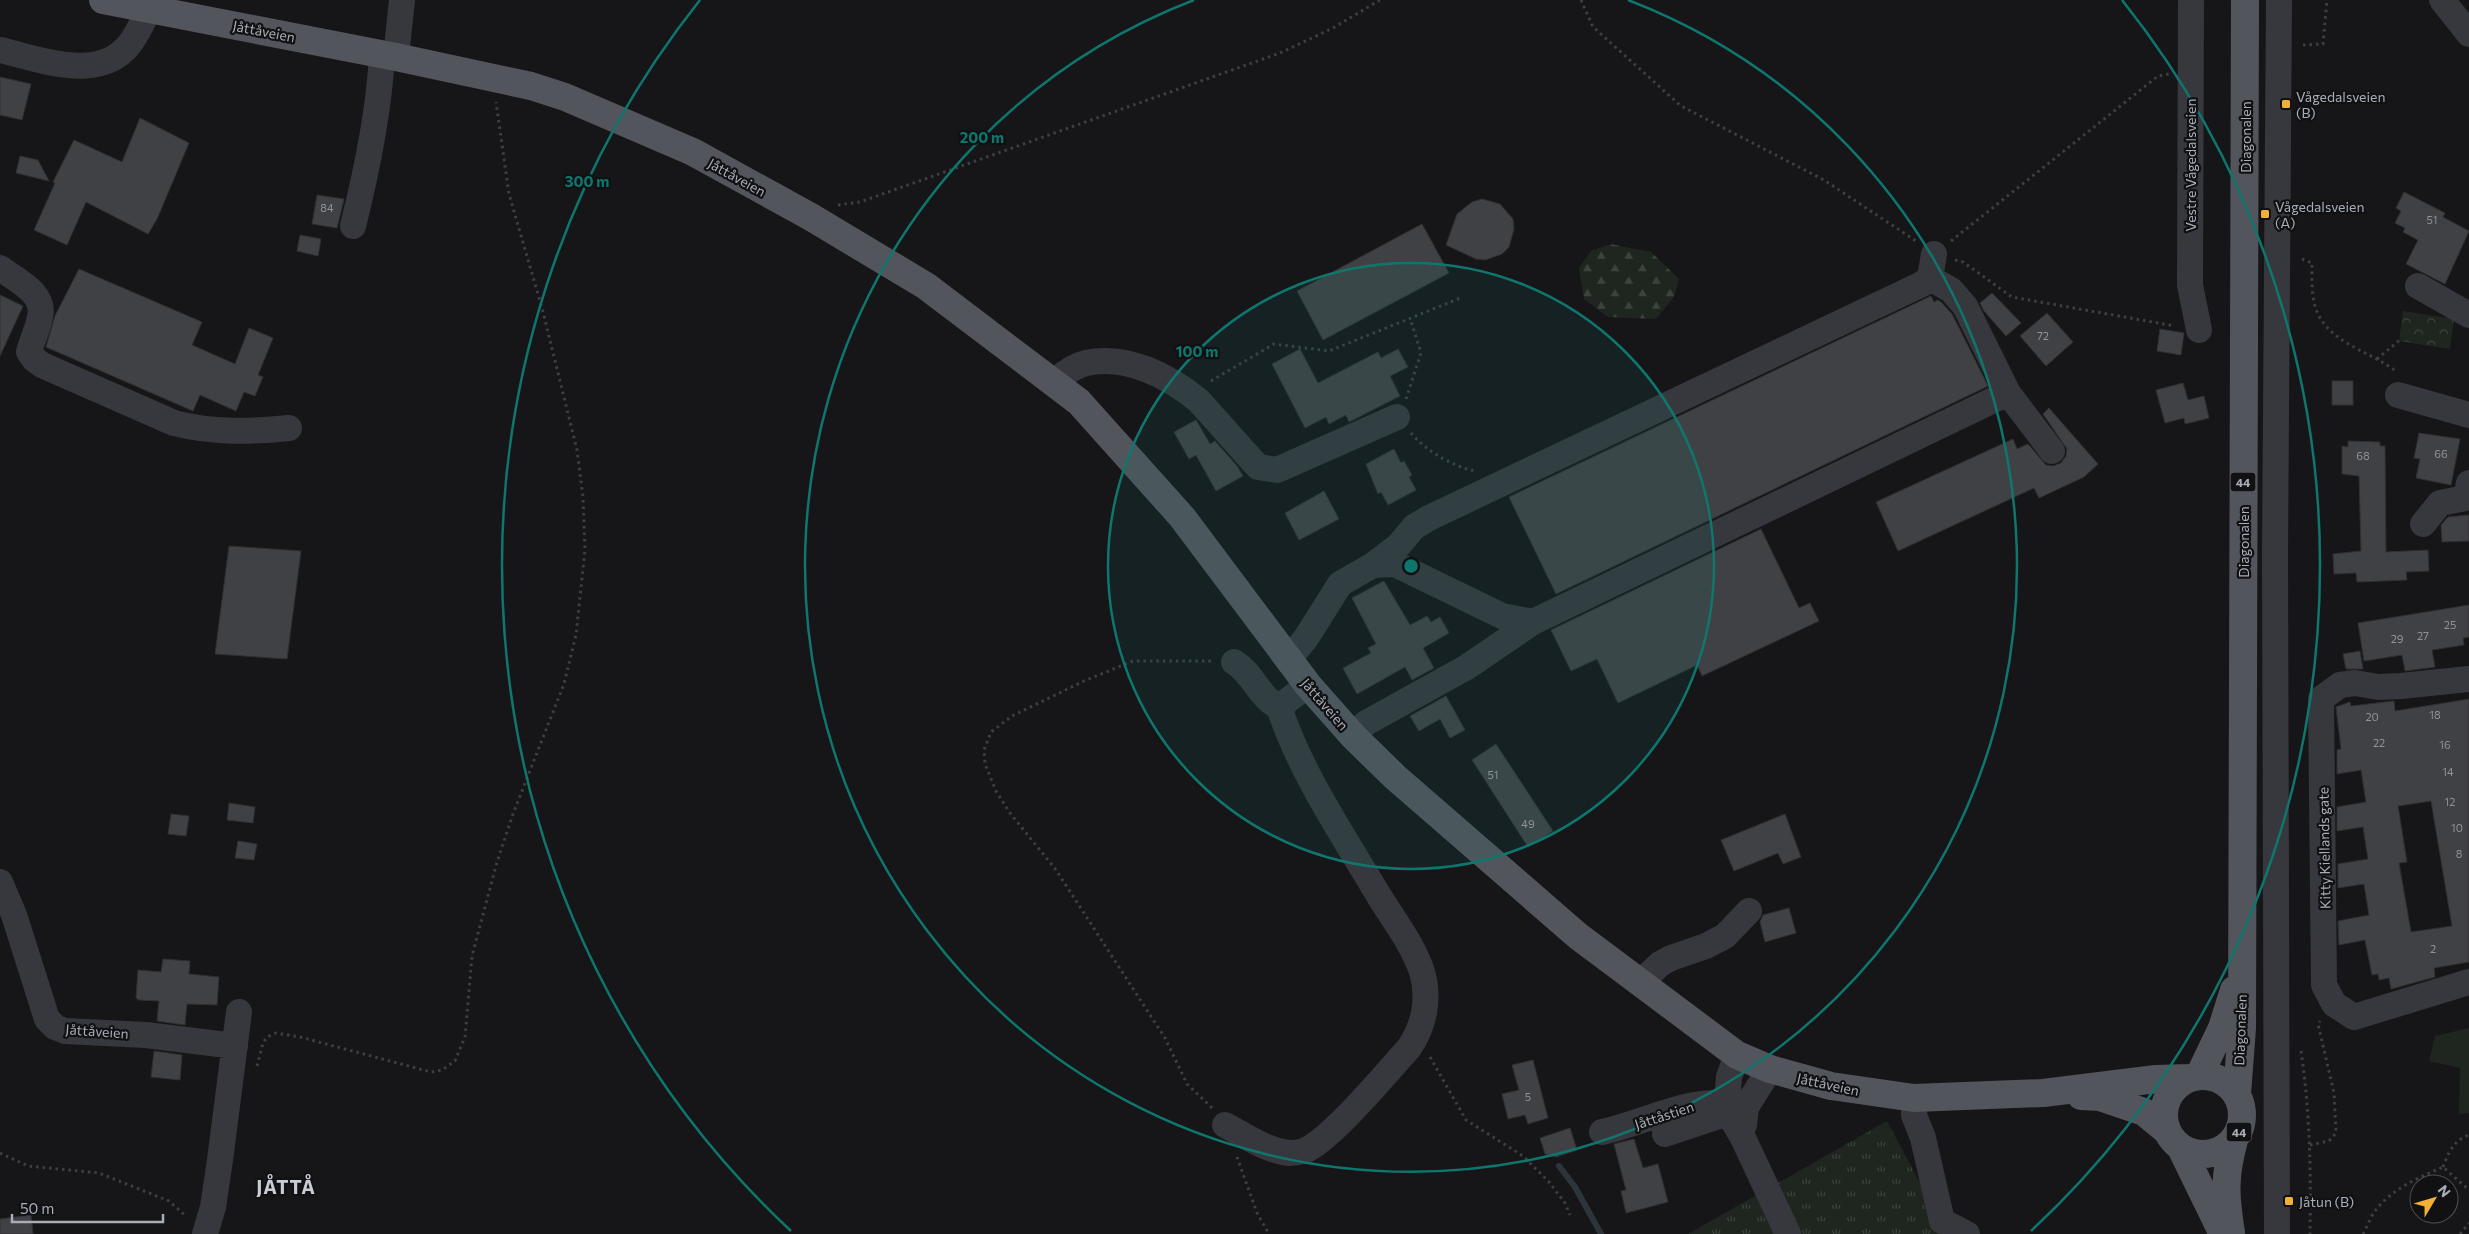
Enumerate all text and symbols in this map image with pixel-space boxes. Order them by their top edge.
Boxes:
street label: Jåttåveien [231,17,297,45]
place label: Vågedalsveien (B) [2296,88,2385,121]
marker: Vågedalsveien (B) [2280,98,2292,110]
street label: Vestre Vågedalsveien [2182,99,2199,232]
street label: Diagonalen [2237,101,2254,173]
text: 200 m [960,128,1004,146]
street label: Jåttåveien [705,154,769,200]
text: 300 m [565,172,609,190]
place label: Vågedalsveien (A) [2275,198,2364,231]
house number: 84 [320,201,334,214]
marker: Vågedalsveien (A) [2259,208,2271,220]
house number: 51 [2426,213,2438,226]
house number: 72 [2037,329,2049,342]
text: 100 m [1176,342,1218,360]
house number: 66 [2434,447,2448,460]
house number: 68 [2356,449,2370,462]
road number: 44 [2230,472,2256,492]
street label: Diagonalen [2235,506,2252,578]
centre of rings [1402,557,1420,575]
house number: 25 [2444,618,2456,631]
house number: 27 [2417,629,2429,642]
house number: 29 [2391,632,2404,645]
street label: Jåttåveien [1298,675,1352,733]
house number: 18 [2429,708,2441,721]
house number: 20 [2365,710,2379,723]
house number: 22 [2373,736,2385,749]
house number: 16 [2439,738,2451,751]
house number: 14 [2442,765,2454,778]
house number: 51 [1487,768,1499,781]
street label: Kitty Kiellands gate [2314,787,2334,909]
house number: 12 [2445,795,2455,808]
house number: 49 [1521,817,1535,830]
house number: 10 [2451,821,2463,834]
house number: 8 [2456,847,2463,860]
house number: 2 [2430,942,2436,955]
street label: Diagonalen [2230,994,2250,1066]
street label: Jåttåveien [65,1020,129,1042]
street label: Jåttåveien [1795,1069,1861,1099]
house number: 5 [1525,1090,1531,1103]
street label: Jåttåstien [1632,1097,1696,1133]
road number: 44 [2226,1122,2252,1142]
district label: JÅTTÅ [256,1173,316,1198]
north arrow [2409,1174,2459,1224]
text: N [2435,1181,2455,1200]
scale bar [12,1192,164,1224]
place label: Jåtun (B) [2299,1193,2354,1210]
marker: Jåtun (B) [2283,1195,2295,1207]
text: 50 m [20,1199,54,1217]

